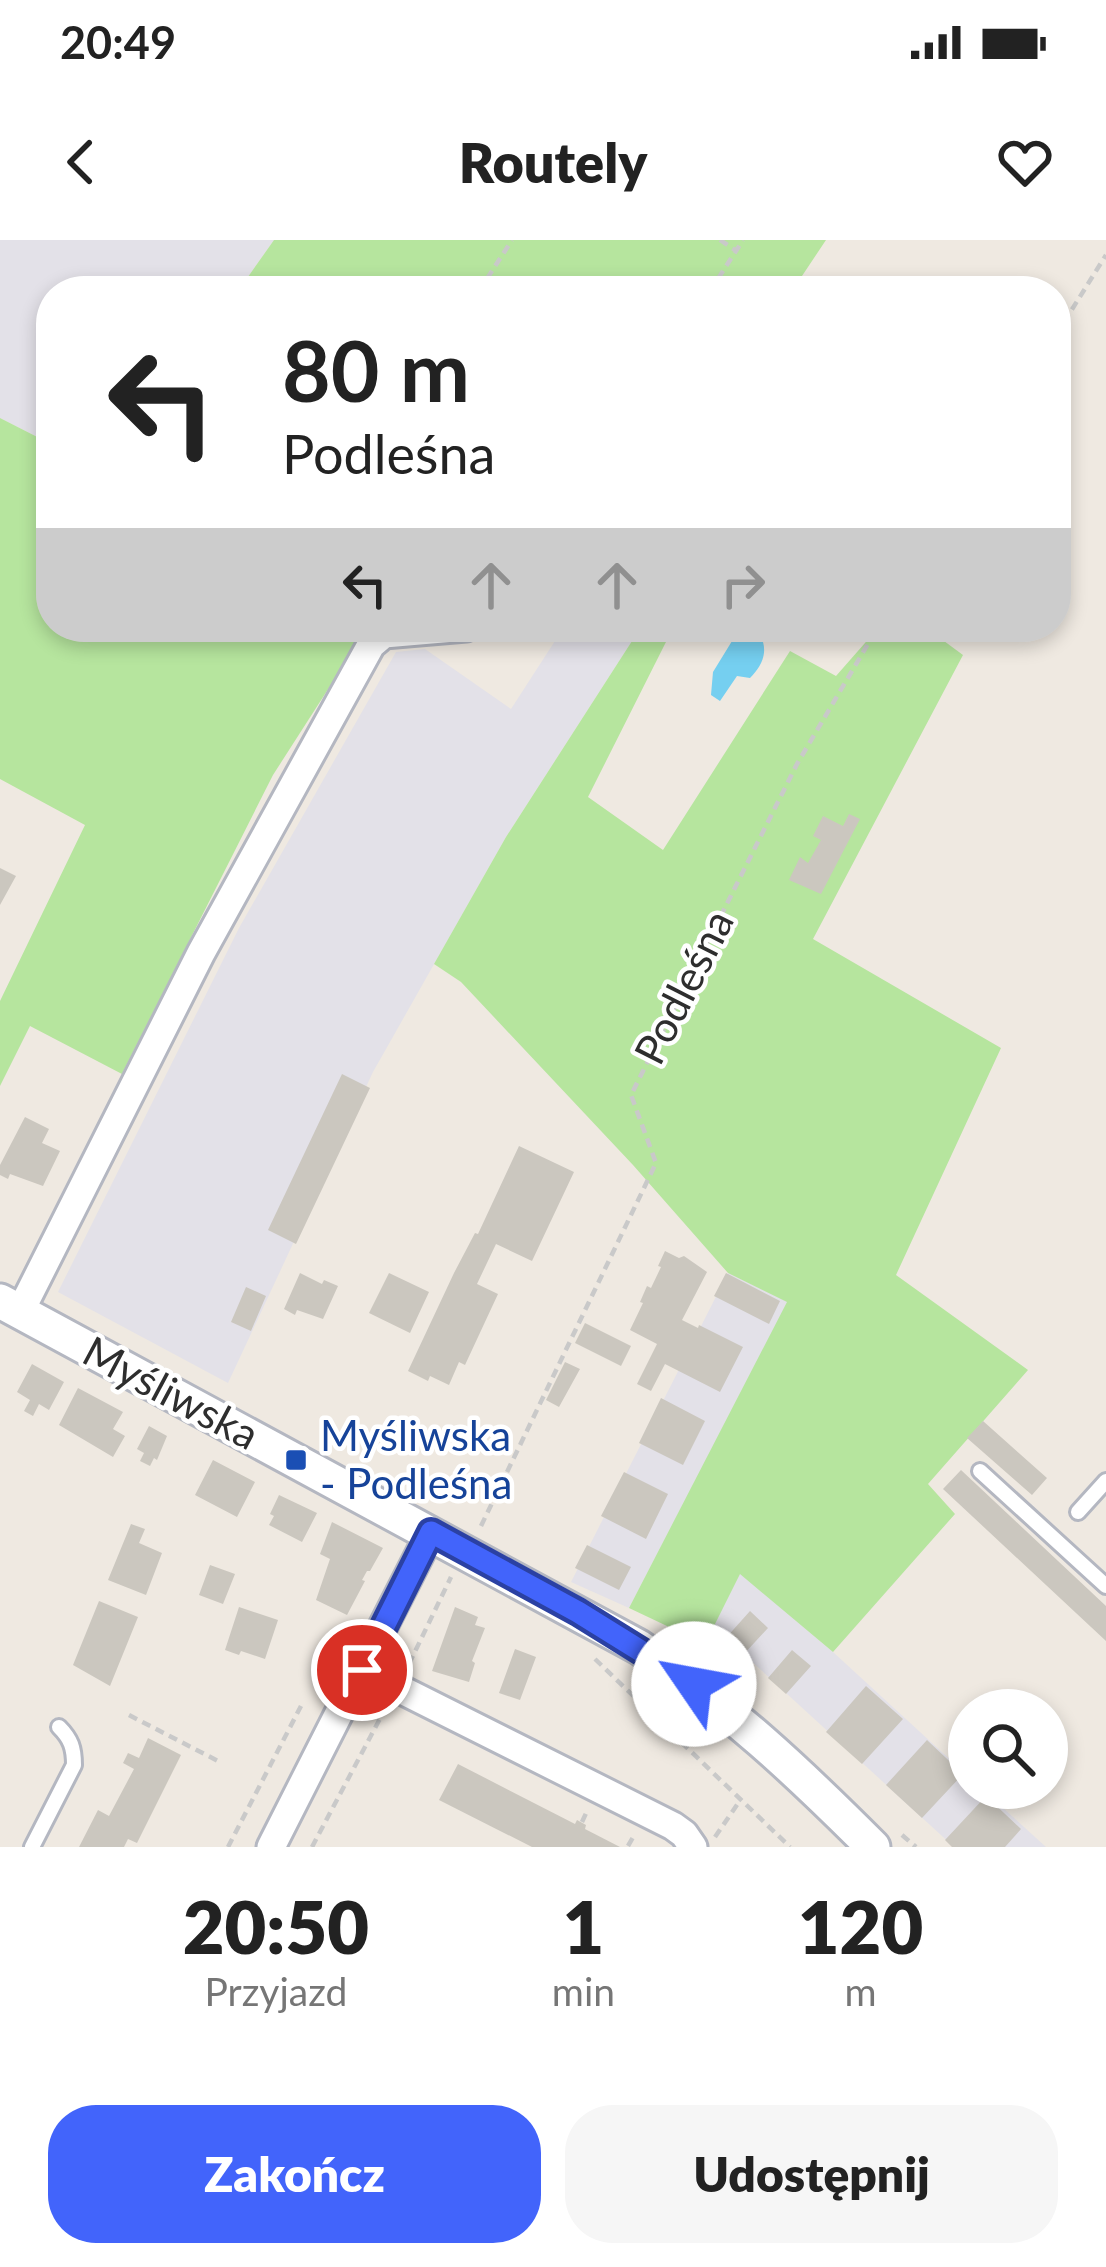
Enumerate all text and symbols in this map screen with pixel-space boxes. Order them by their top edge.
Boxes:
text: 20:49 [60,15,176,69]
icon: back [48,129,114,195]
icon: heart [992,129,1058,195]
text: Routely [459,130,647,195]
text: 80 m [282,319,470,420]
icon: left [84,324,240,480]
text: Podleśna [282,421,495,486]
icon: left [332,552,398,618]
icon: ahead [458,552,524,618]
icon: ahead [584,552,650,618]
icon: right [710,552,776,618]
street label: Podleśna [623,901,743,1072]
street label: Myśliwska [75,1325,268,1459]
place label: Myśliwska - Podleśna [320,1410,512,1508]
marker: Myśliwska - Podleśna [283,1447,309,1473]
pin [311,1619,413,1721]
position arrow [631,1621,757,1747]
icon: arrive [329,1637,395,1703]
map controls [948,1689,1068,1809]
button: search [948,1689,1068,1809]
text: 20:50 [183,1883,369,1969]
text: 1 [563,1883,604,1969]
text: 120 [798,1883,923,1969]
text: Przyjazd [204,1968,347,2014]
text: min [552,1968,615,2014]
text: m [844,1968,877,2014]
button: Zakończ [48,2105,541,2243]
button: Udostępnij [565,2105,1058,2243]

